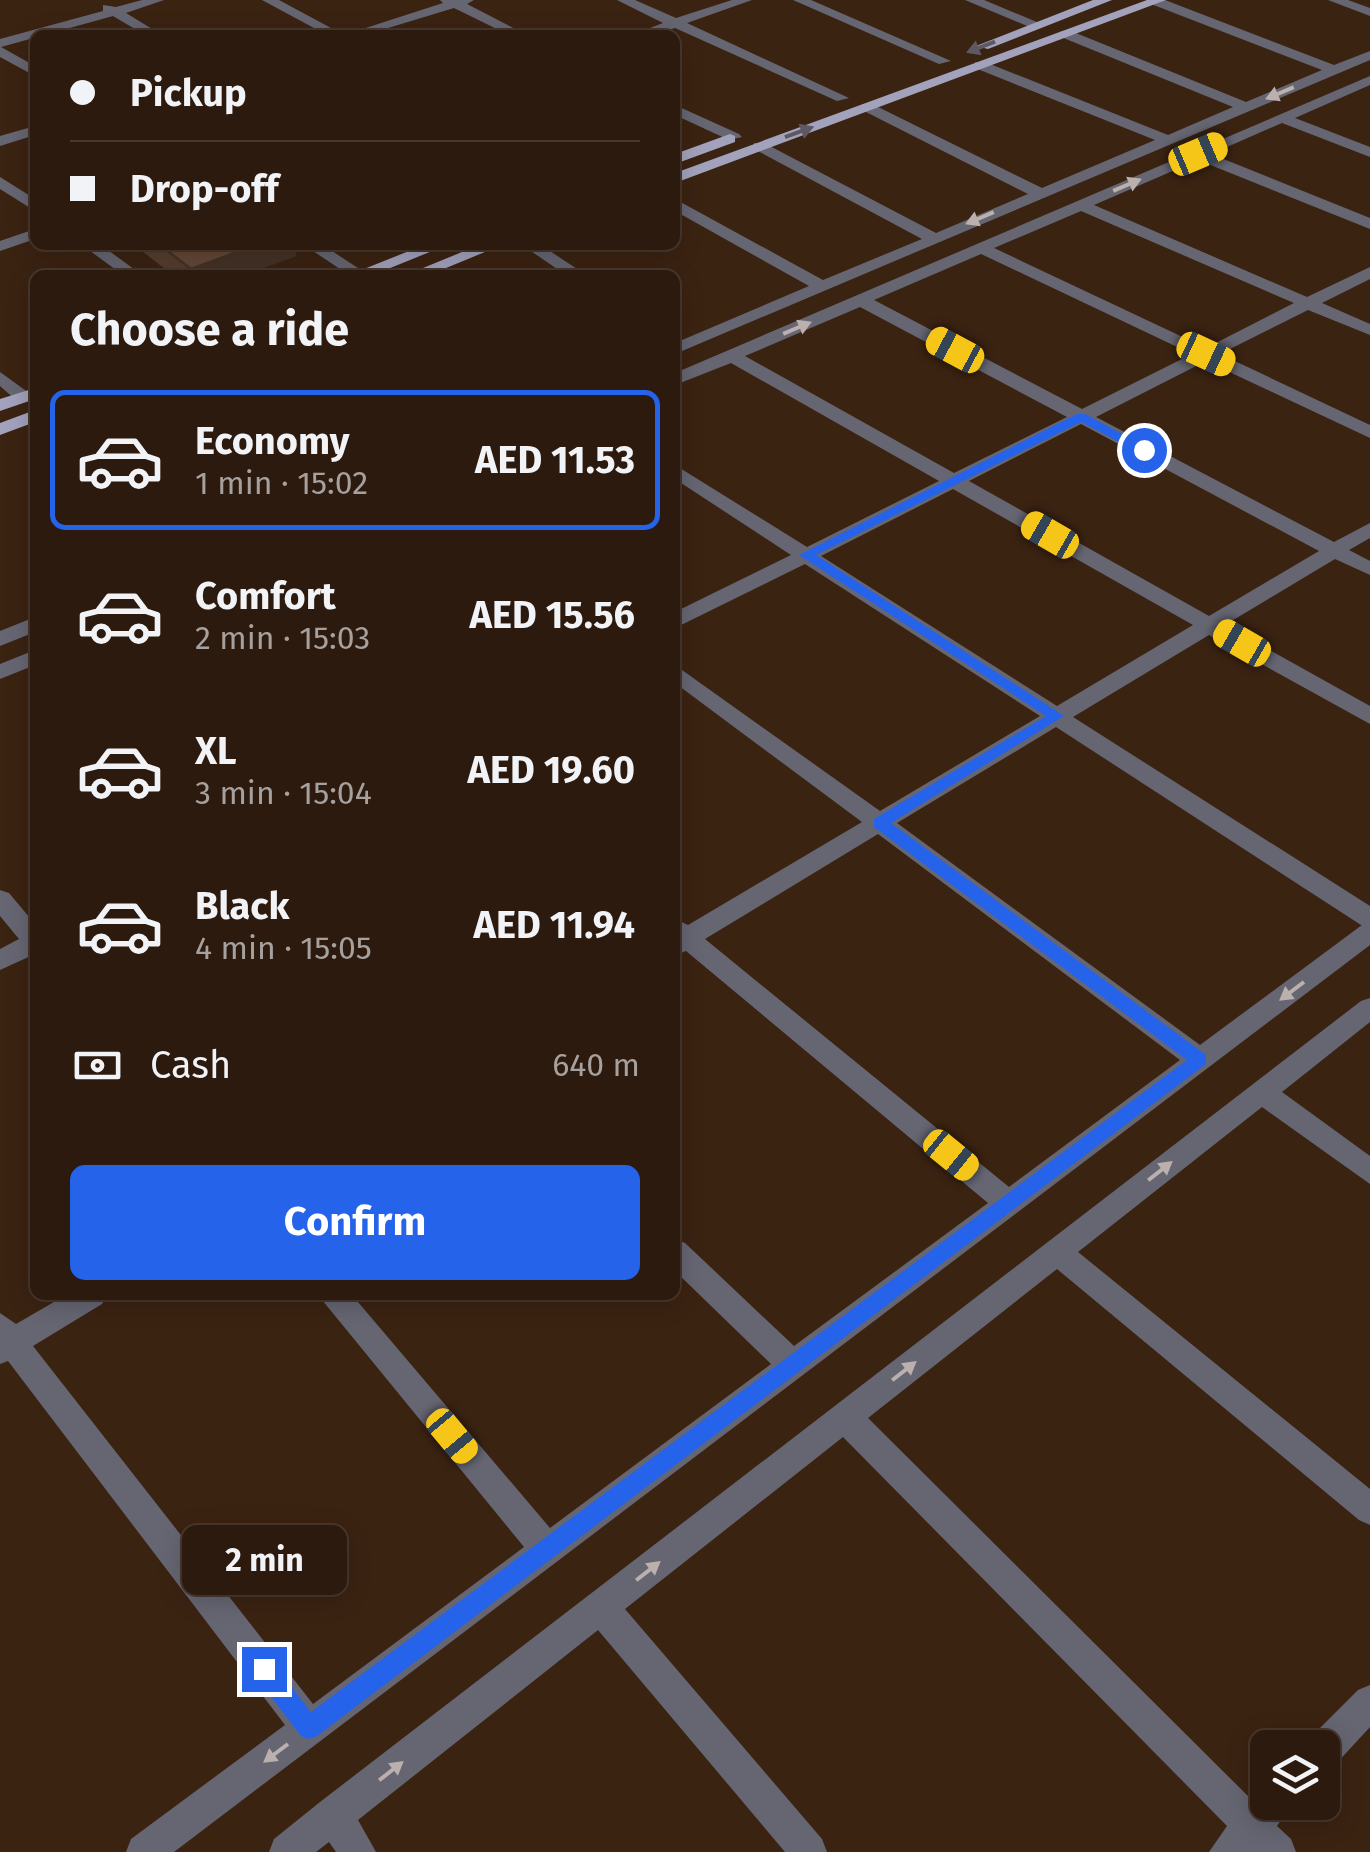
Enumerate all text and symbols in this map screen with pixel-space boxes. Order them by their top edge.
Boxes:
one-way arrow [966,40,996,55]
text: Pickup [130,70,247,116]
one-way arrow [1265,85,1295,101]
one-way arrow [785,123,815,139]
car [1165,128,1231,180]
text: Drop-off [130,166,278,212]
one-way arrow [1112,177,1142,193]
one-way arrow [965,210,995,226]
text: Choose a ride [70,303,349,357]
one-way arrow [782,320,812,336]
car [921,323,989,377]
car [1172,328,1240,380]
icon: car [75,415,165,505]
text: Economy [195,418,350,464]
route start [1122,428,1167,473]
text: AED 11.53 [475,437,635,483]
text: 1 min · 15:02 [195,464,368,502]
car [1017,507,1083,563]
icon: car [75,570,165,660]
text: Comfort [195,573,336,619]
text: AED 15.56 [470,592,635,638]
car [1209,615,1275,671]
text: 2 min · 15:03 [195,619,370,657]
icon: car [75,725,165,815]
text: XL [195,728,237,774]
text: AED 19.60 [468,747,635,793]
text: 3 min · 15:04 [195,774,372,812]
icon: car [75,880,165,970]
text: Black [195,883,290,929]
text: AED 11.94 [474,902,635,948]
text: 4 min · 15:05 [195,929,372,967]
one-way arrow [1279,980,1305,1000]
icon: cash [70,1038,125,1093]
text: Cash [150,1042,231,1088]
text: 640 m [552,1046,640,1084]
car [918,1124,984,1186]
one-way arrow [1147,1161,1173,1182]
button: Confirm [70,1165,640,1280]
one-way arrow [891,1361,917,1382]
car [421,1403,483,1469]
callout: 2 min [182,1524,346,1594]
text: 2 min [225,1541,304,1579]
one-way arrow [635,1561,660,1582]
route end [242,1647,287,1692]
map controls [1250,1730,1340,1820]
button: layers [1250,1730,1340,1820]
one-way arrow [263,1742,289,1762]
one-way arrow [378,1761,404,1781]

